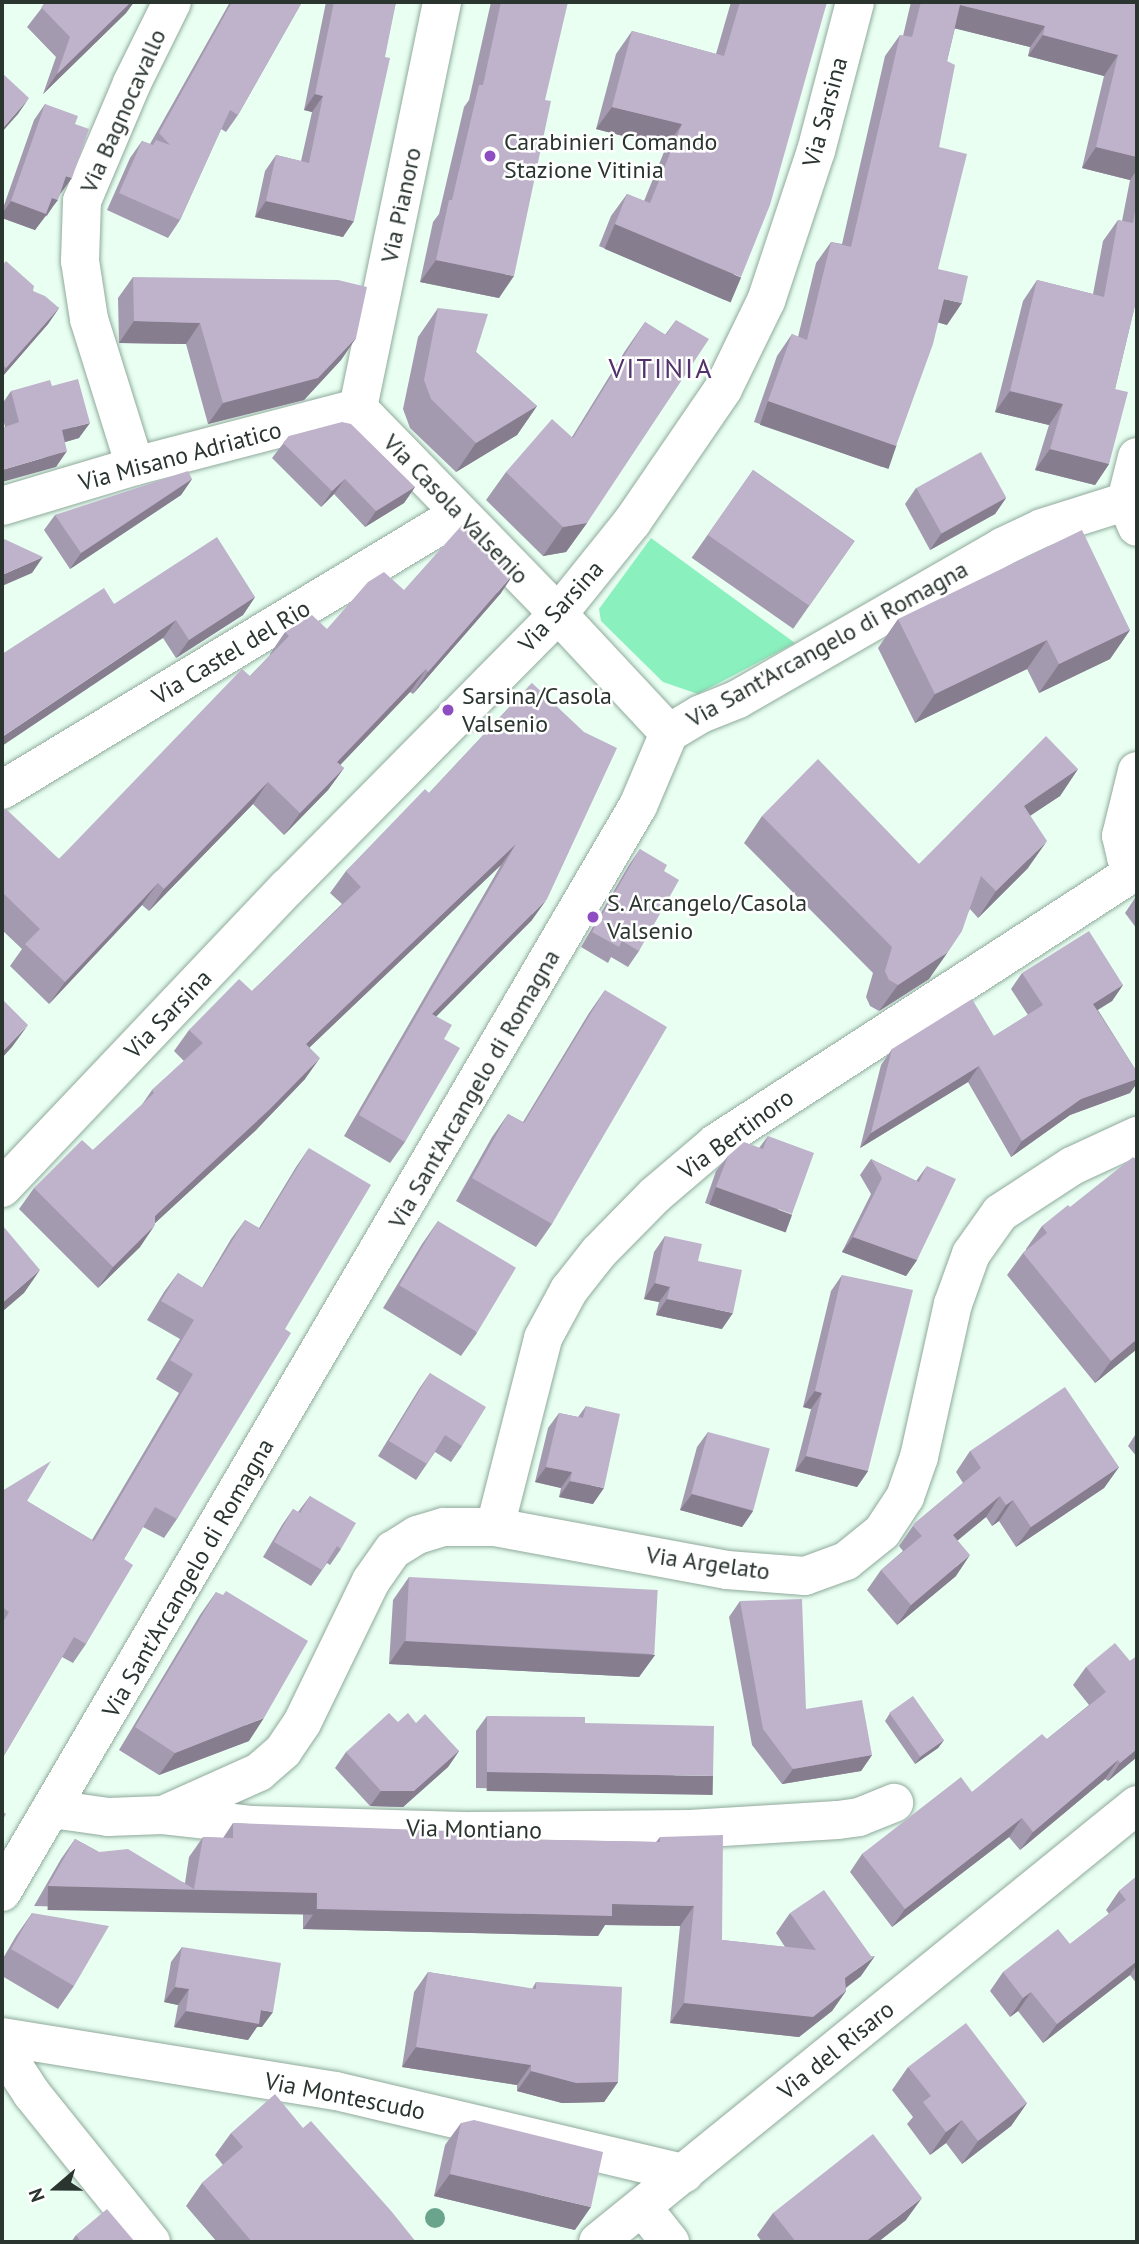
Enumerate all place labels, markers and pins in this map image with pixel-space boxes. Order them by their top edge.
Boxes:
place label: Carabinieri Comando Stazione Vitinia [504,128,717,184]
marker: Carabinieri Comando Stazione Vitinia [482,148,498,164]
place label: Sarsina/Casola Valsenio [462,682,612,738]
marker: Sarsina/Casola Valsenio [440,702,456,718]
place label: S. Arcangelo/Casola Valsenio [607,889,810,945]
marker: S. Arcangelo/Casola Valsenio [585,909,601,925]

